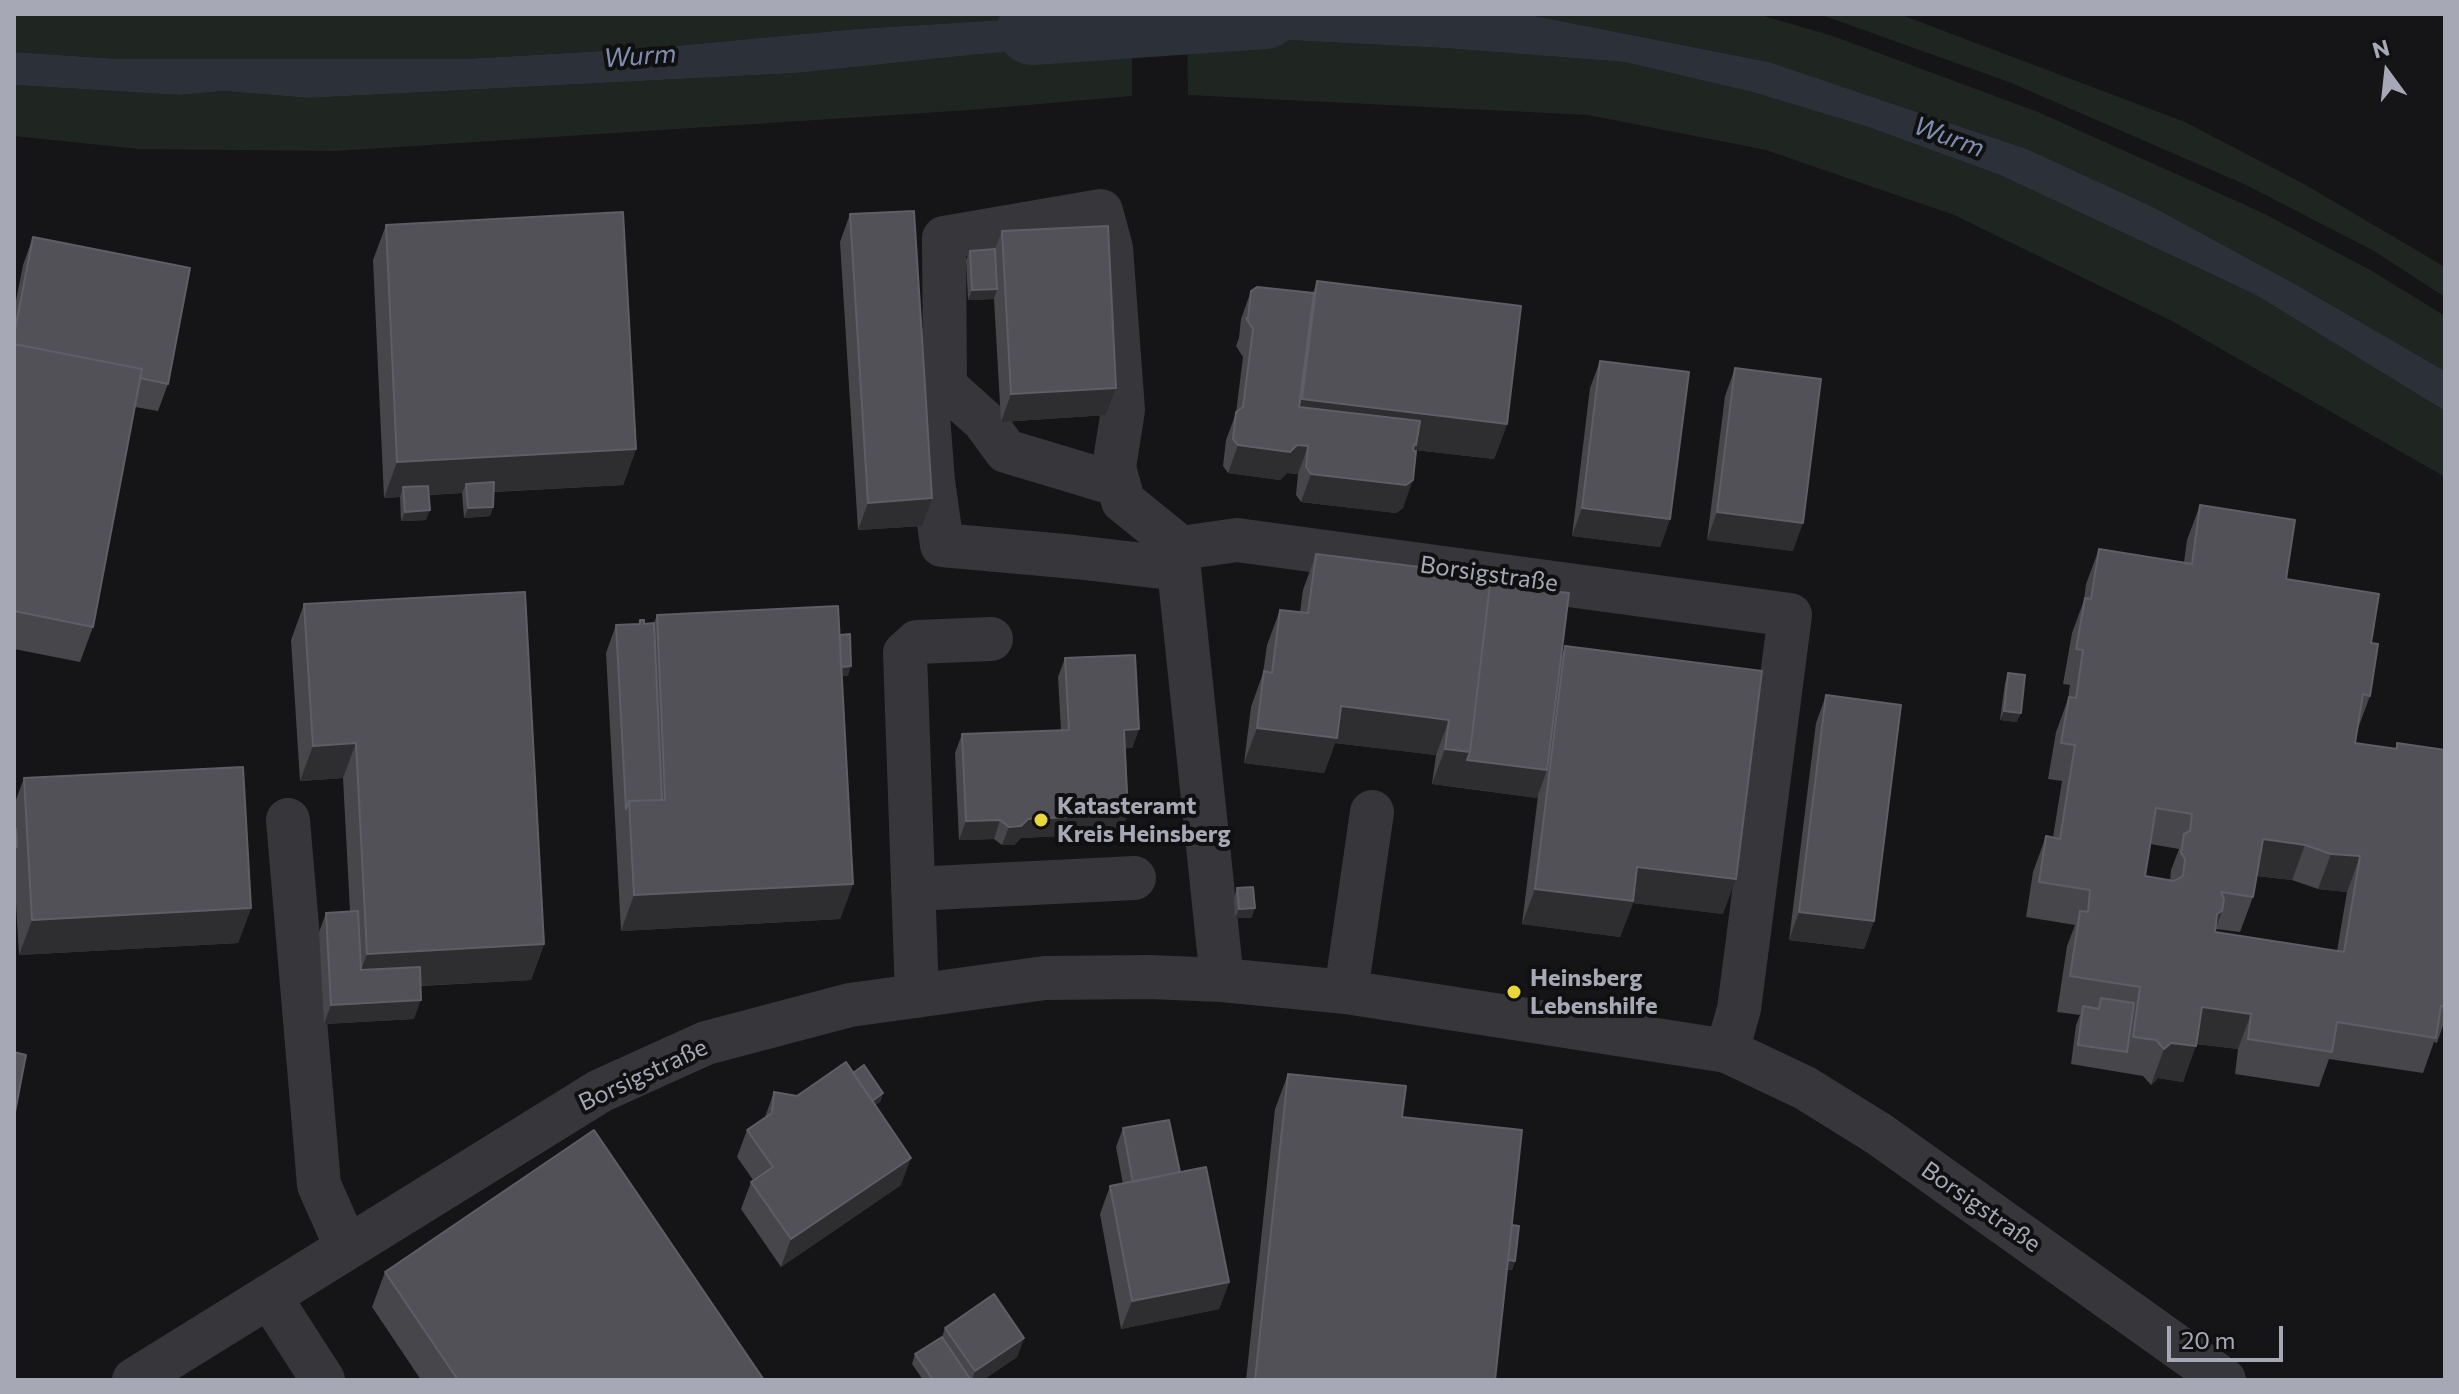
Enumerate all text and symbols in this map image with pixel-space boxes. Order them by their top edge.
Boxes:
north arrow [2347,32,2427,112]
text: N [2369,33,2392,64]
water label: Wurm [603,38,677,74]
water label: Wurm [1909,110,1989,164]
street label: Borsigstraße [1418,550,1560,598]
place label: Katasteramt Kreis Heinsberg [1057,792,1231,848]
marker: Katasteramt Kreis Heinsberg [1032,811,1050,829]
place label: Heinsberg Lebenshilfe [1530,964,1658,1020]
marker: Heinsberg Lebenshilfe [1505,983,1523,1001]
street label: Borsigstraße [574,1033,712,1117]
street label: Borsigstraße [1916,1155,2046,1259]
scale bar [2171,1310,2287,1360]
text: 20 m [2181,1325,2235,1354]

